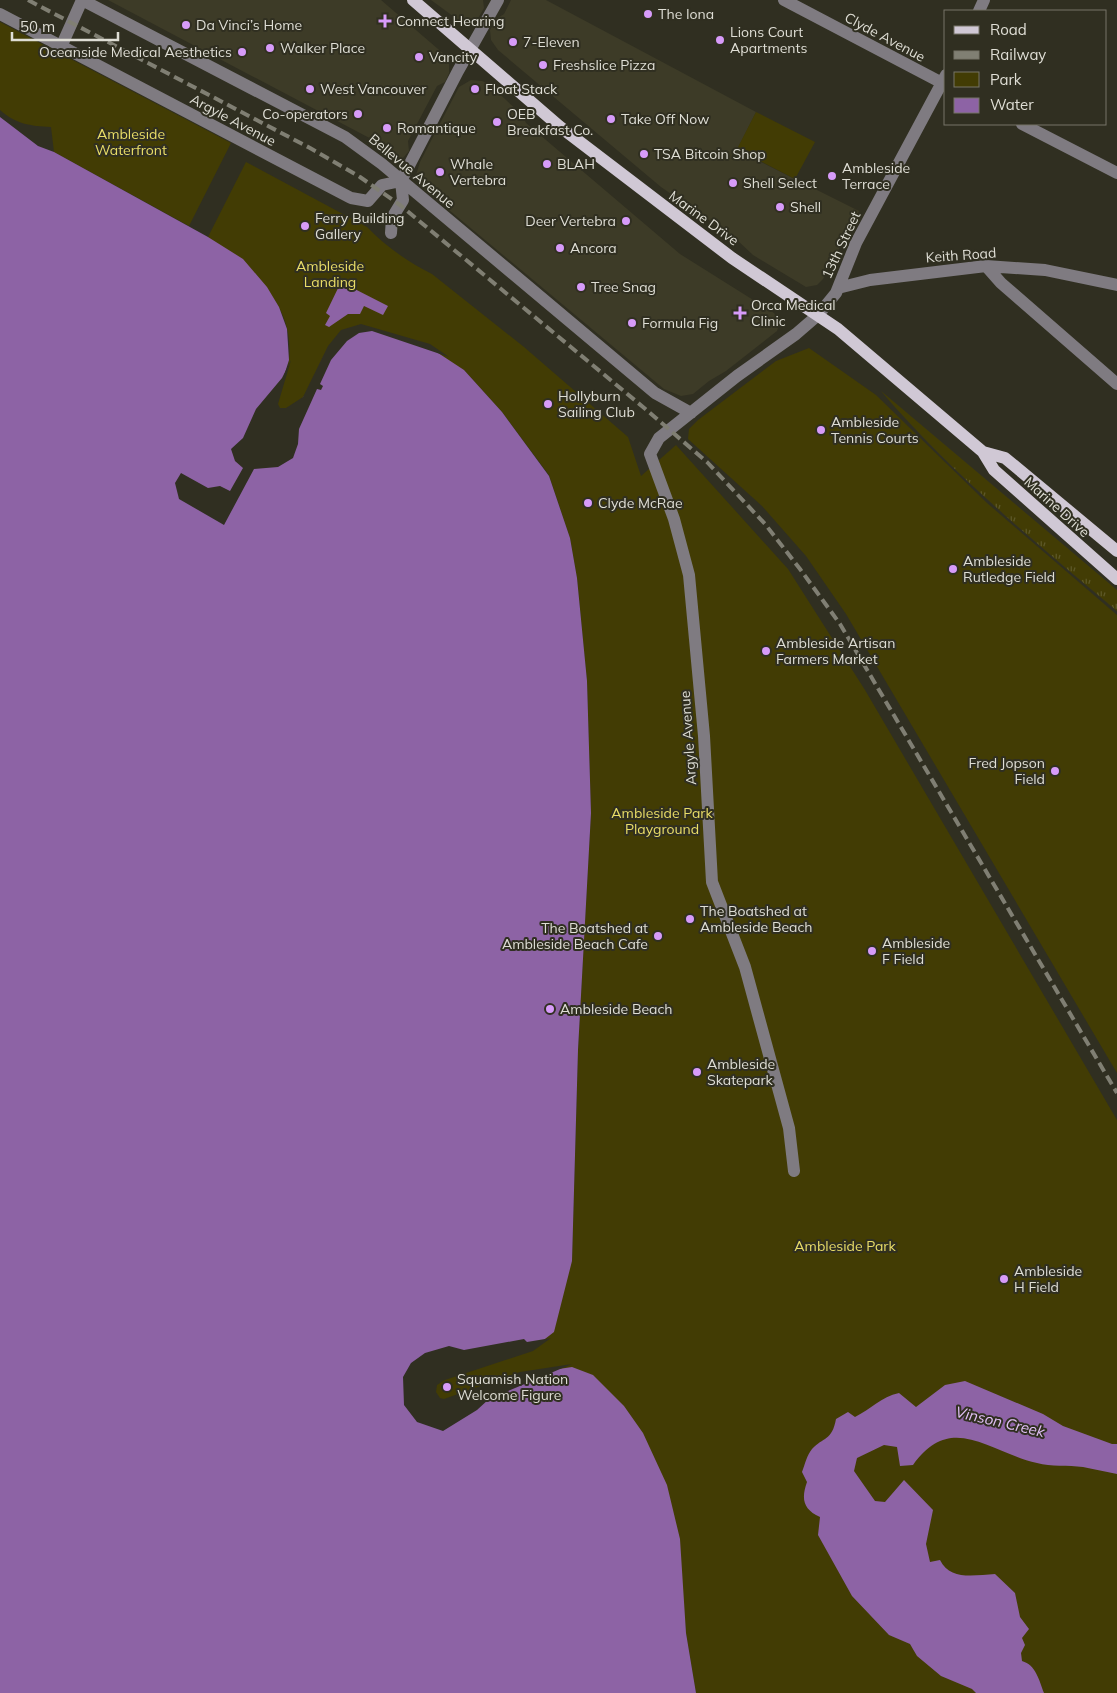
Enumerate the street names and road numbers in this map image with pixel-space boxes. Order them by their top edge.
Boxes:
street label: Clyde Avenue [842,8,928,66]
street label: Argyle Avenue [187,90,279,150]
street label: Bellevue Avenue [365,130,459,212]
street label: Marine Drive [665,187,743,249]
street label: 13th Street [818,208,864,282]
street label: Keith Road [925,244,997,266]
street label: Marine Drive [1020,473,1094,541]
street label: Argyle Avenue [676,690,700,786]

